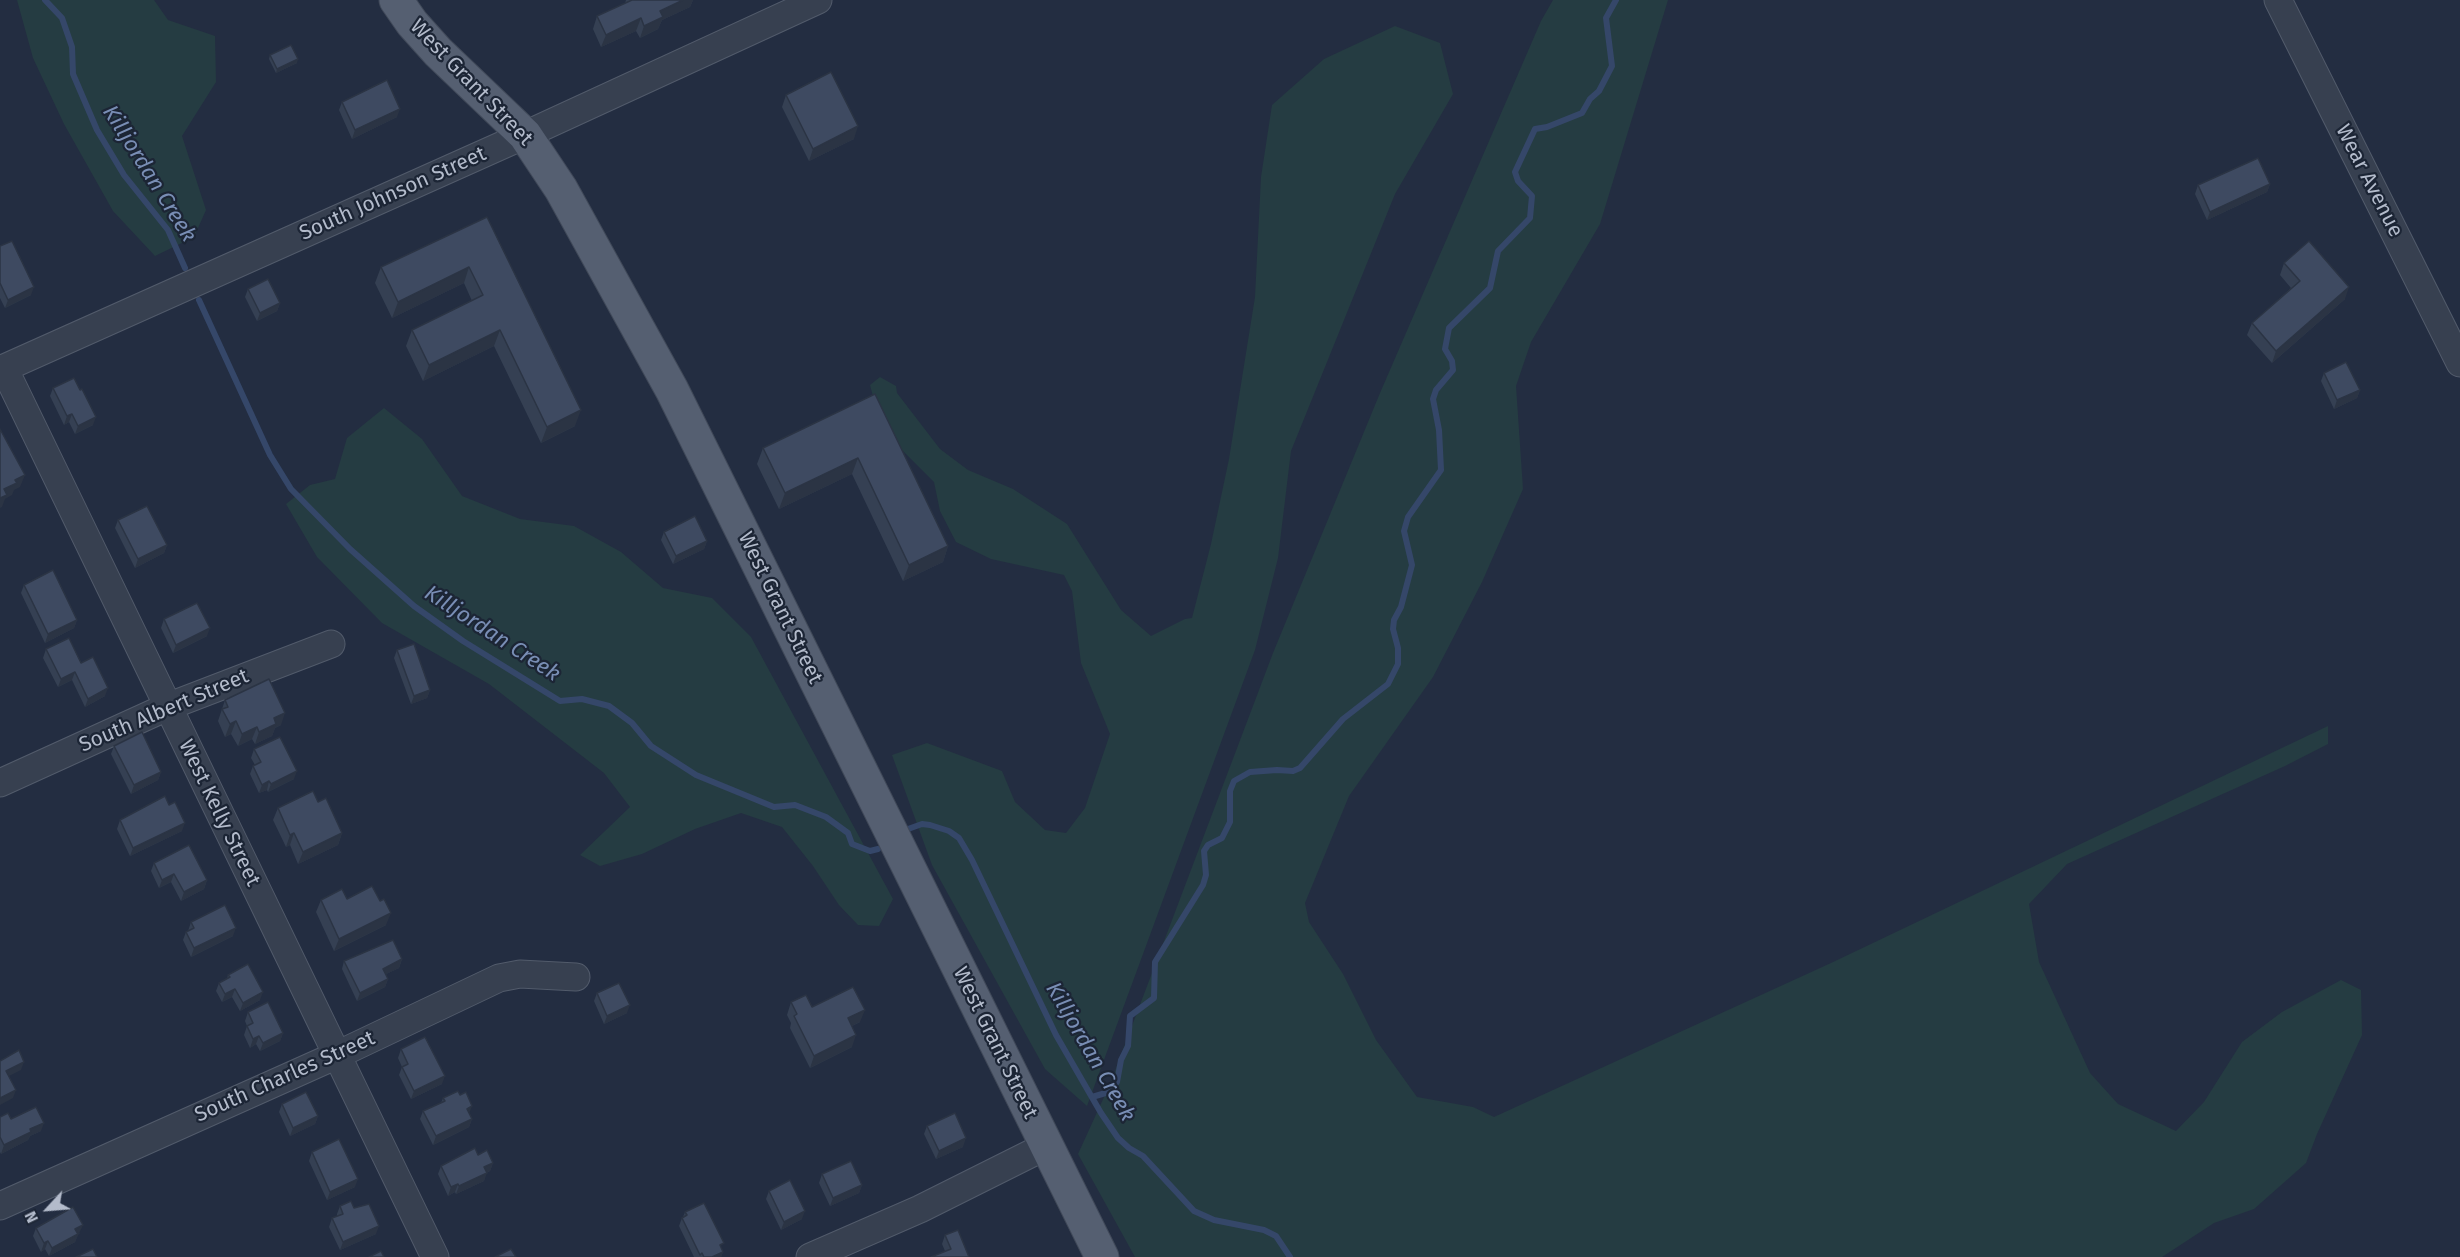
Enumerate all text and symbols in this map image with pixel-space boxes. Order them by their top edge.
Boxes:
street label: West Grant Street [404,15,538,151]
water label: Killjordan Creek [96,101,202,247]
street label: Wear Avenue [2330,120,2408,242]
street label: South Johnson Street [296,141,490,247]
street label: West Grant Street [732,528,828,688]
water label: Killjordan Creek [419,580,565,688]
street label: South Albert Street [75,664,253,758]
street label: West Kelly Street [173,736,265,890]
street label: West Grant Street [947,963,1043,1123]
water label: Killjordan Creek [1039,978,1141,1126]
street label: South Charles Street [191,1026,379,1128]
north arrow [18,1179,78,1239]
text: N [21,1208,42,1226]

